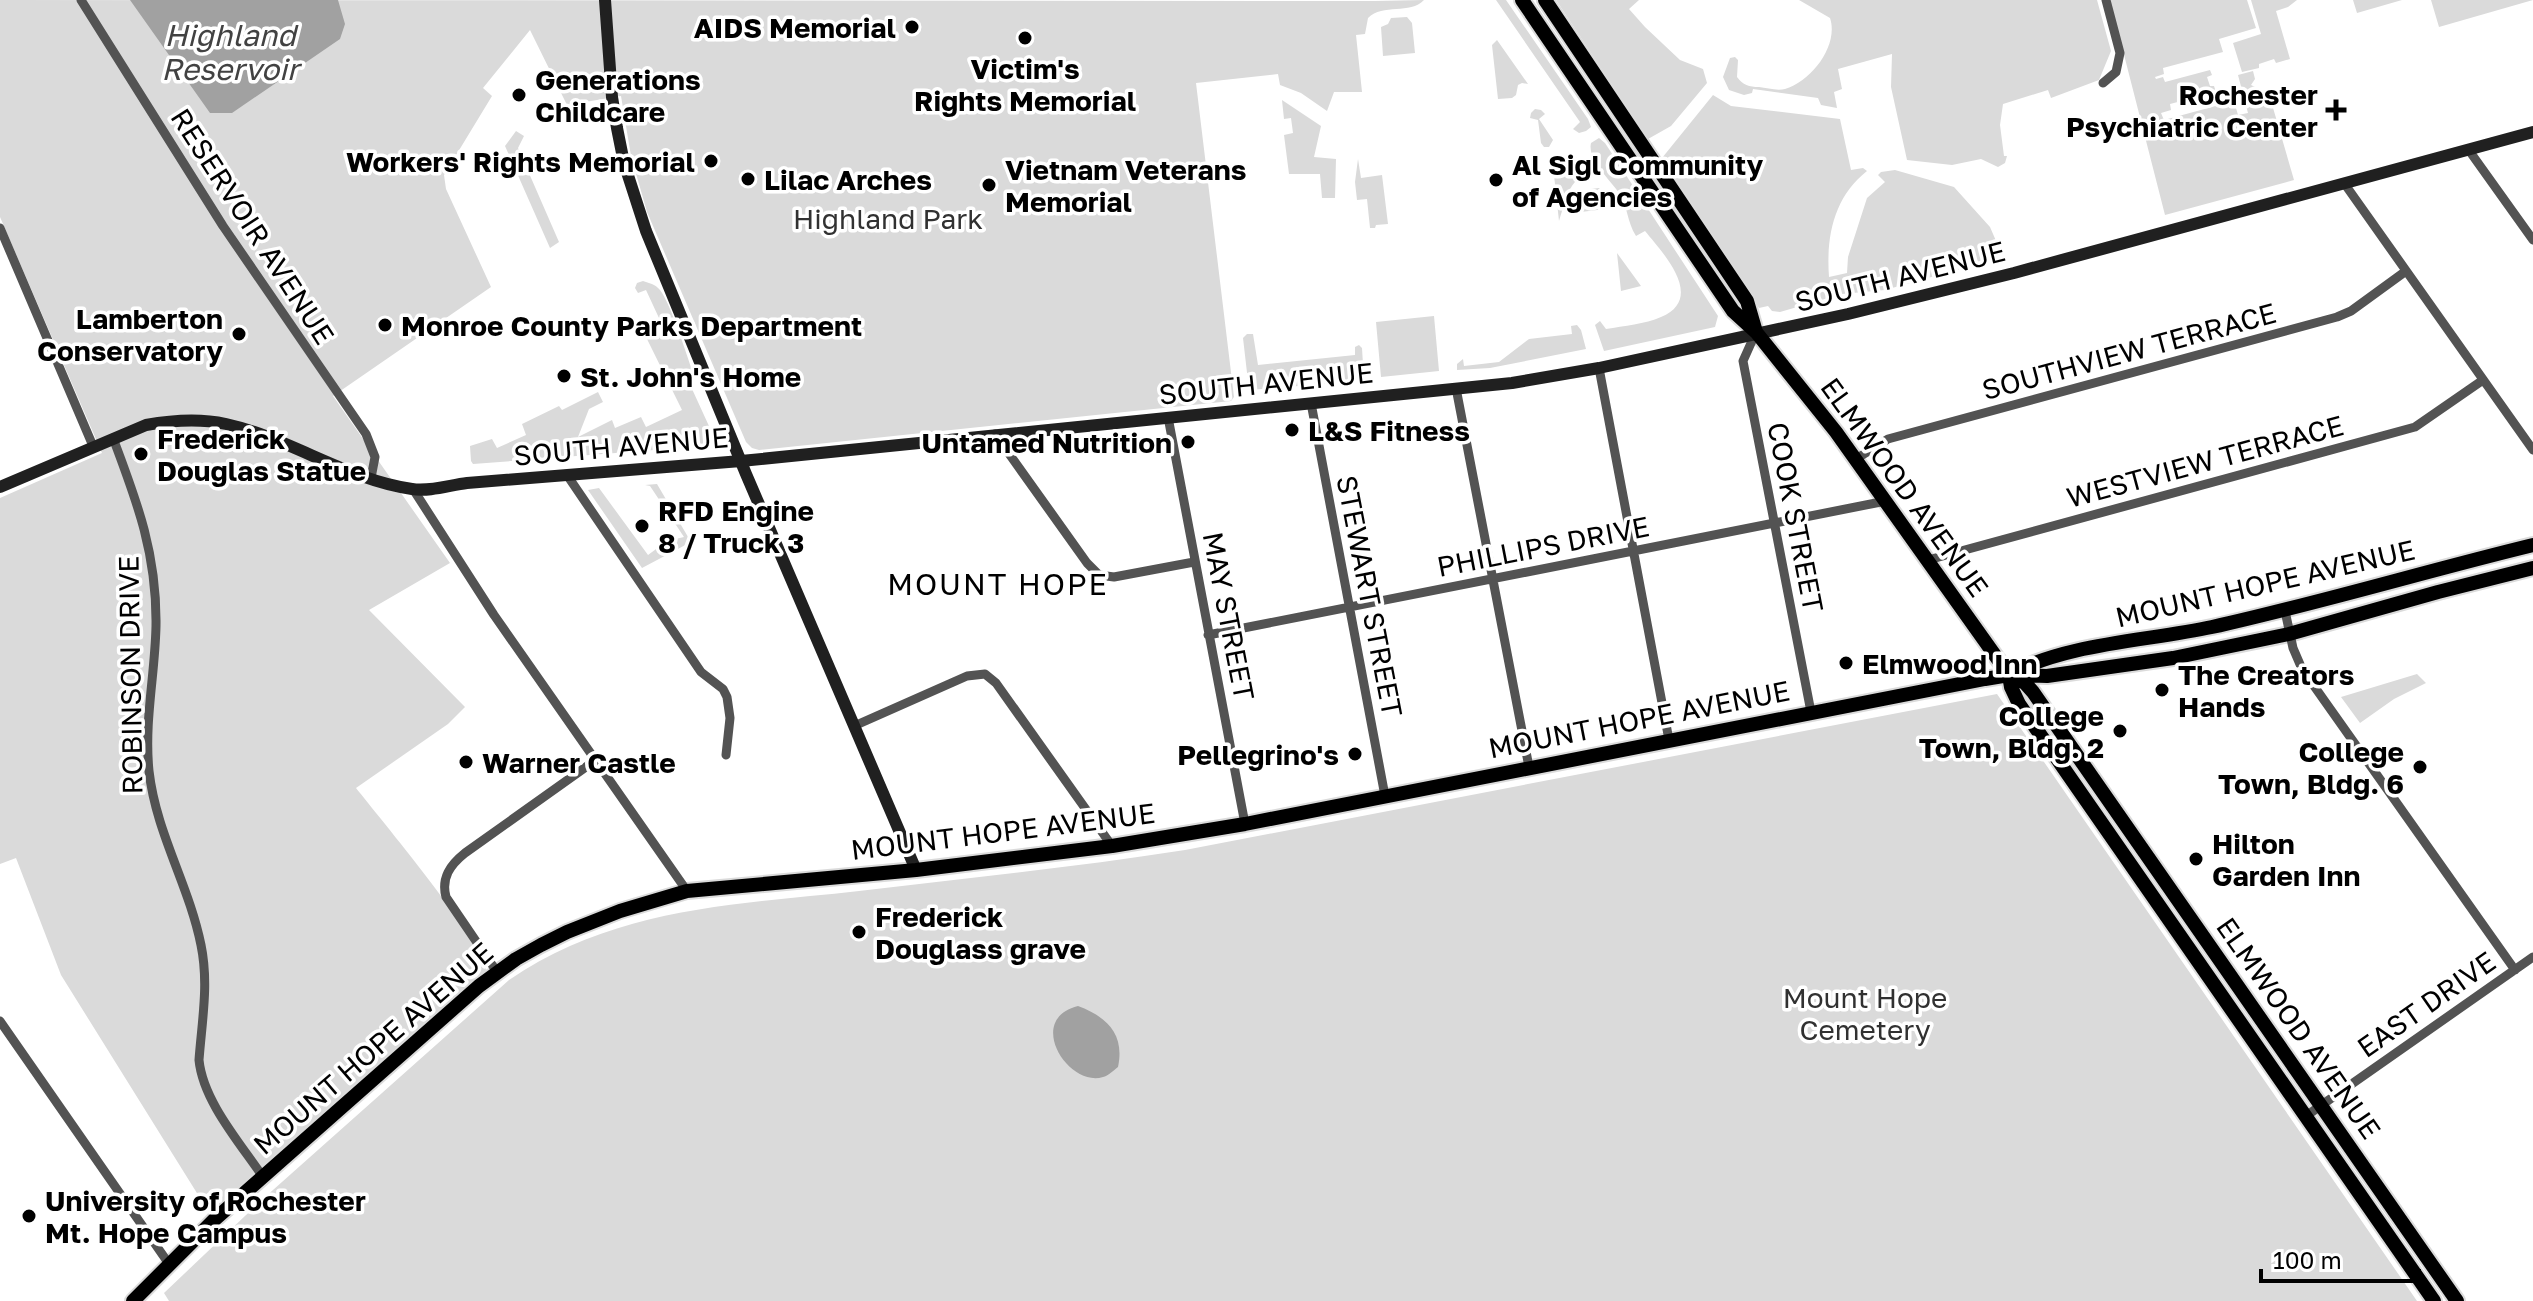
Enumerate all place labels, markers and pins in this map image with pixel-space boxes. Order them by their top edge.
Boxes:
place label: AIDS Memorial [694,11,896,44]
marker: AIDS Memorial [903,18,921,36]
marker: Victim's Rights Memorial [1016,29,1034,47]
place label: Victim's Rights Memorial [914,52,1136,117]
place label: Generations Childcare [535,63,701,128]
place label: Rochester Psychiatric Center [2066,78,2318,143]
marker: Generations Childcare [510,86,528,104]
marker: Rochester Psychiatric Center [2325,99,2347,121]
place label: Workers' Rights Memorial [346,145,695,178]
place label: Al Sigl Community of Agencies [1512,148,1763,213]
marker: Workers' Rights Memorial [702,152,720,170]
place label: Vietnam Veterans Memorial [1005,153,1246,218]
place label: Lilac Arches [764,163,932,196]
marker: Lilac Arches [739,170,757,188]
marker: Al Sigl Community of Agencies [1487,171,1505,189]
marker: Vietnam Veterans Memorial [980,176,998,194]
place label: Lamberton Conservatory [37,302,223,367]
place label: Monroe County Parks Department [401,309,862,342]
marker: Monroe County Parks Department [376,316,394,334]
marker: Lamberton Conservatory [230,325,248,343]
place label: St. John's Home [580,360,801,393]
marker: St. John's Home [555,367,573,385]
place label: L&S Fitness [1308,414,1470,447]
marker: L&S Fitness [1283,421,1301,439]
place label: Frederick Douglas Statue [157,422,366,487]
place label: Untamed Nutrition [922,426,1172,459]
marker: Untamed Nutrition [1179,433,1197,451]
marker: Frederick Douglas Statue [132,445,150,463]
place label: RFD Engine 8 / Truck 3 [658,494,814,559]
marker: RFD Engine 8 / Truck 3 [633,517,651,535]
place label: Elmwood Inn [1862,647,2037,680]
marker: Elmwood Inn [1837,654,1855,672]
place label: The Creators Hands [2178,658,2354,723]
marker: The Creators Hands [2153,681,2171,699]
place label: College Town, Bldg. 2 [1919,699,2104,764]
marker: College Town, Bldg. 2 [2111,722,2129,740]
place label: College Town, Bldg. 6 [2218,735,2404,800]
place label: Pellegrino's [1177,738,1339,771]
marker: Pellegrino's [1346,745,1364,763]
place label: Warner Castle [482,746,676,779]
marker: Warner Castle [457,753,475,771]
marker: College Town, Bldg. 6 [2411,758,2429,776]
place label: Hilton Garden Inn [2212,827,2360,892]
marker: Hilton Garden Inn [2187,850,2205,868]
place label: Frederick Douglass grave [875,900,1086,965]
marker: Frederick Douglass grave [850,923,868,941]
place label: University of Rochester Mt. Hope Campus [45,1184,366,1249]
marker: University of Rochester Mt. Hope Campus [20,1207,38,1225]

